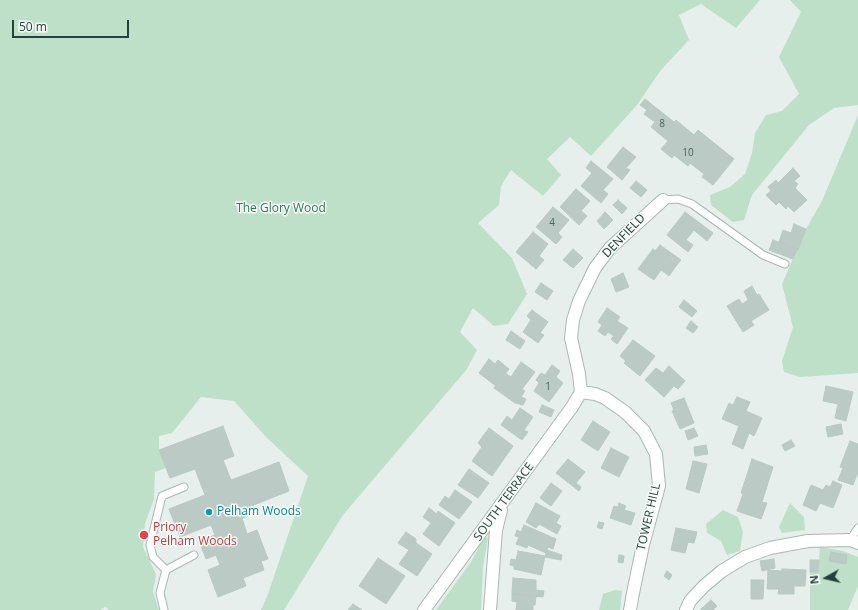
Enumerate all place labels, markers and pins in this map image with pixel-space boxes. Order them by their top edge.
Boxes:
place label: Pelham Woods [217,505,301,519]
marker: Pelham Woods [204,507,214,517]
place label: Priory Pelham Woods [153,521,237,549]
marker: Priory Pelham Woods [138,529,150,541]

